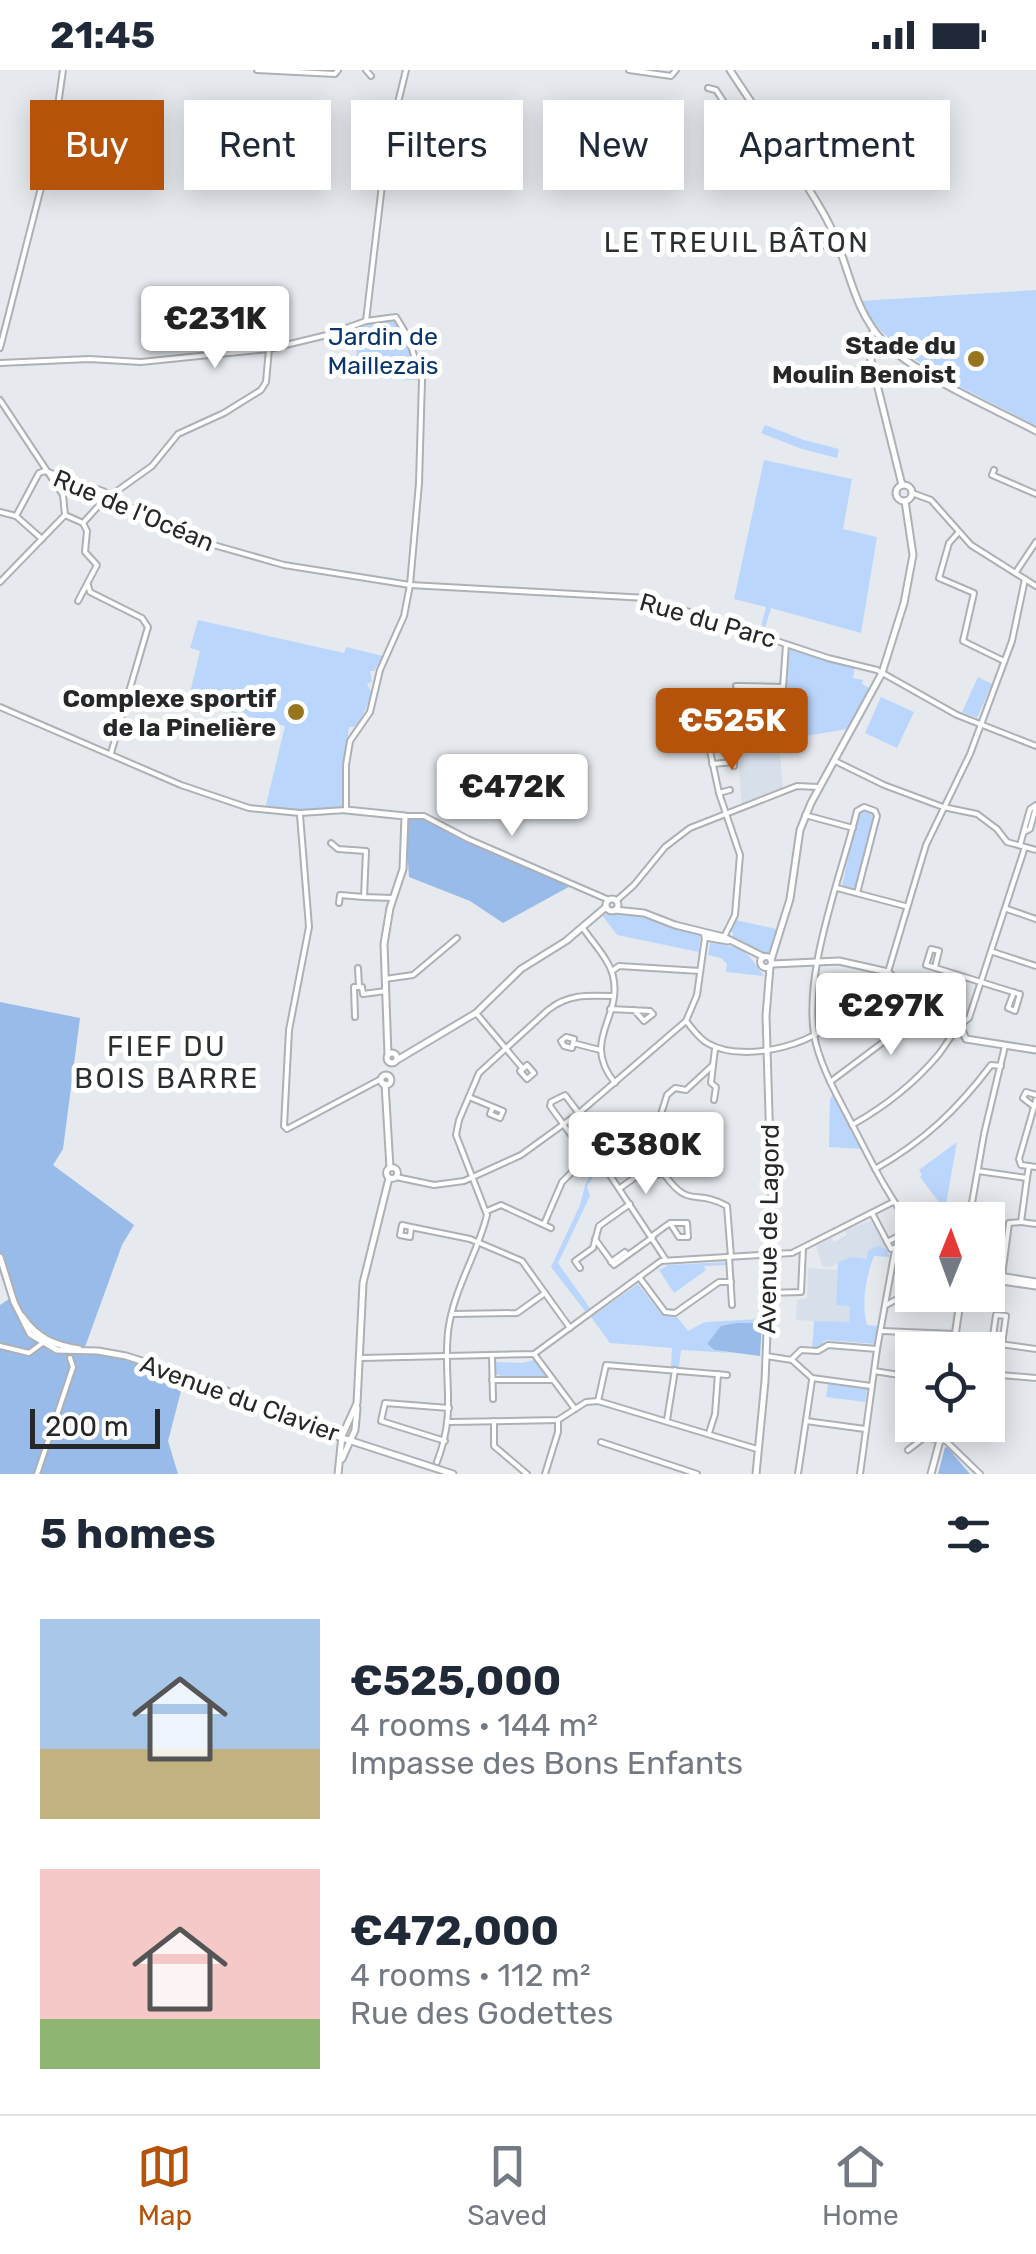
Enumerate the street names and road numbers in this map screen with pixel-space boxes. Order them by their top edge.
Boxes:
street label: Rue de l'Océan [49,464,219,557]
street label: Rue du Parc [636,587,779,654]
street label: Avenue de Lagord [752,1124,785,1334]
street label: Avenue du Clavier [136,1349,344,1448]

